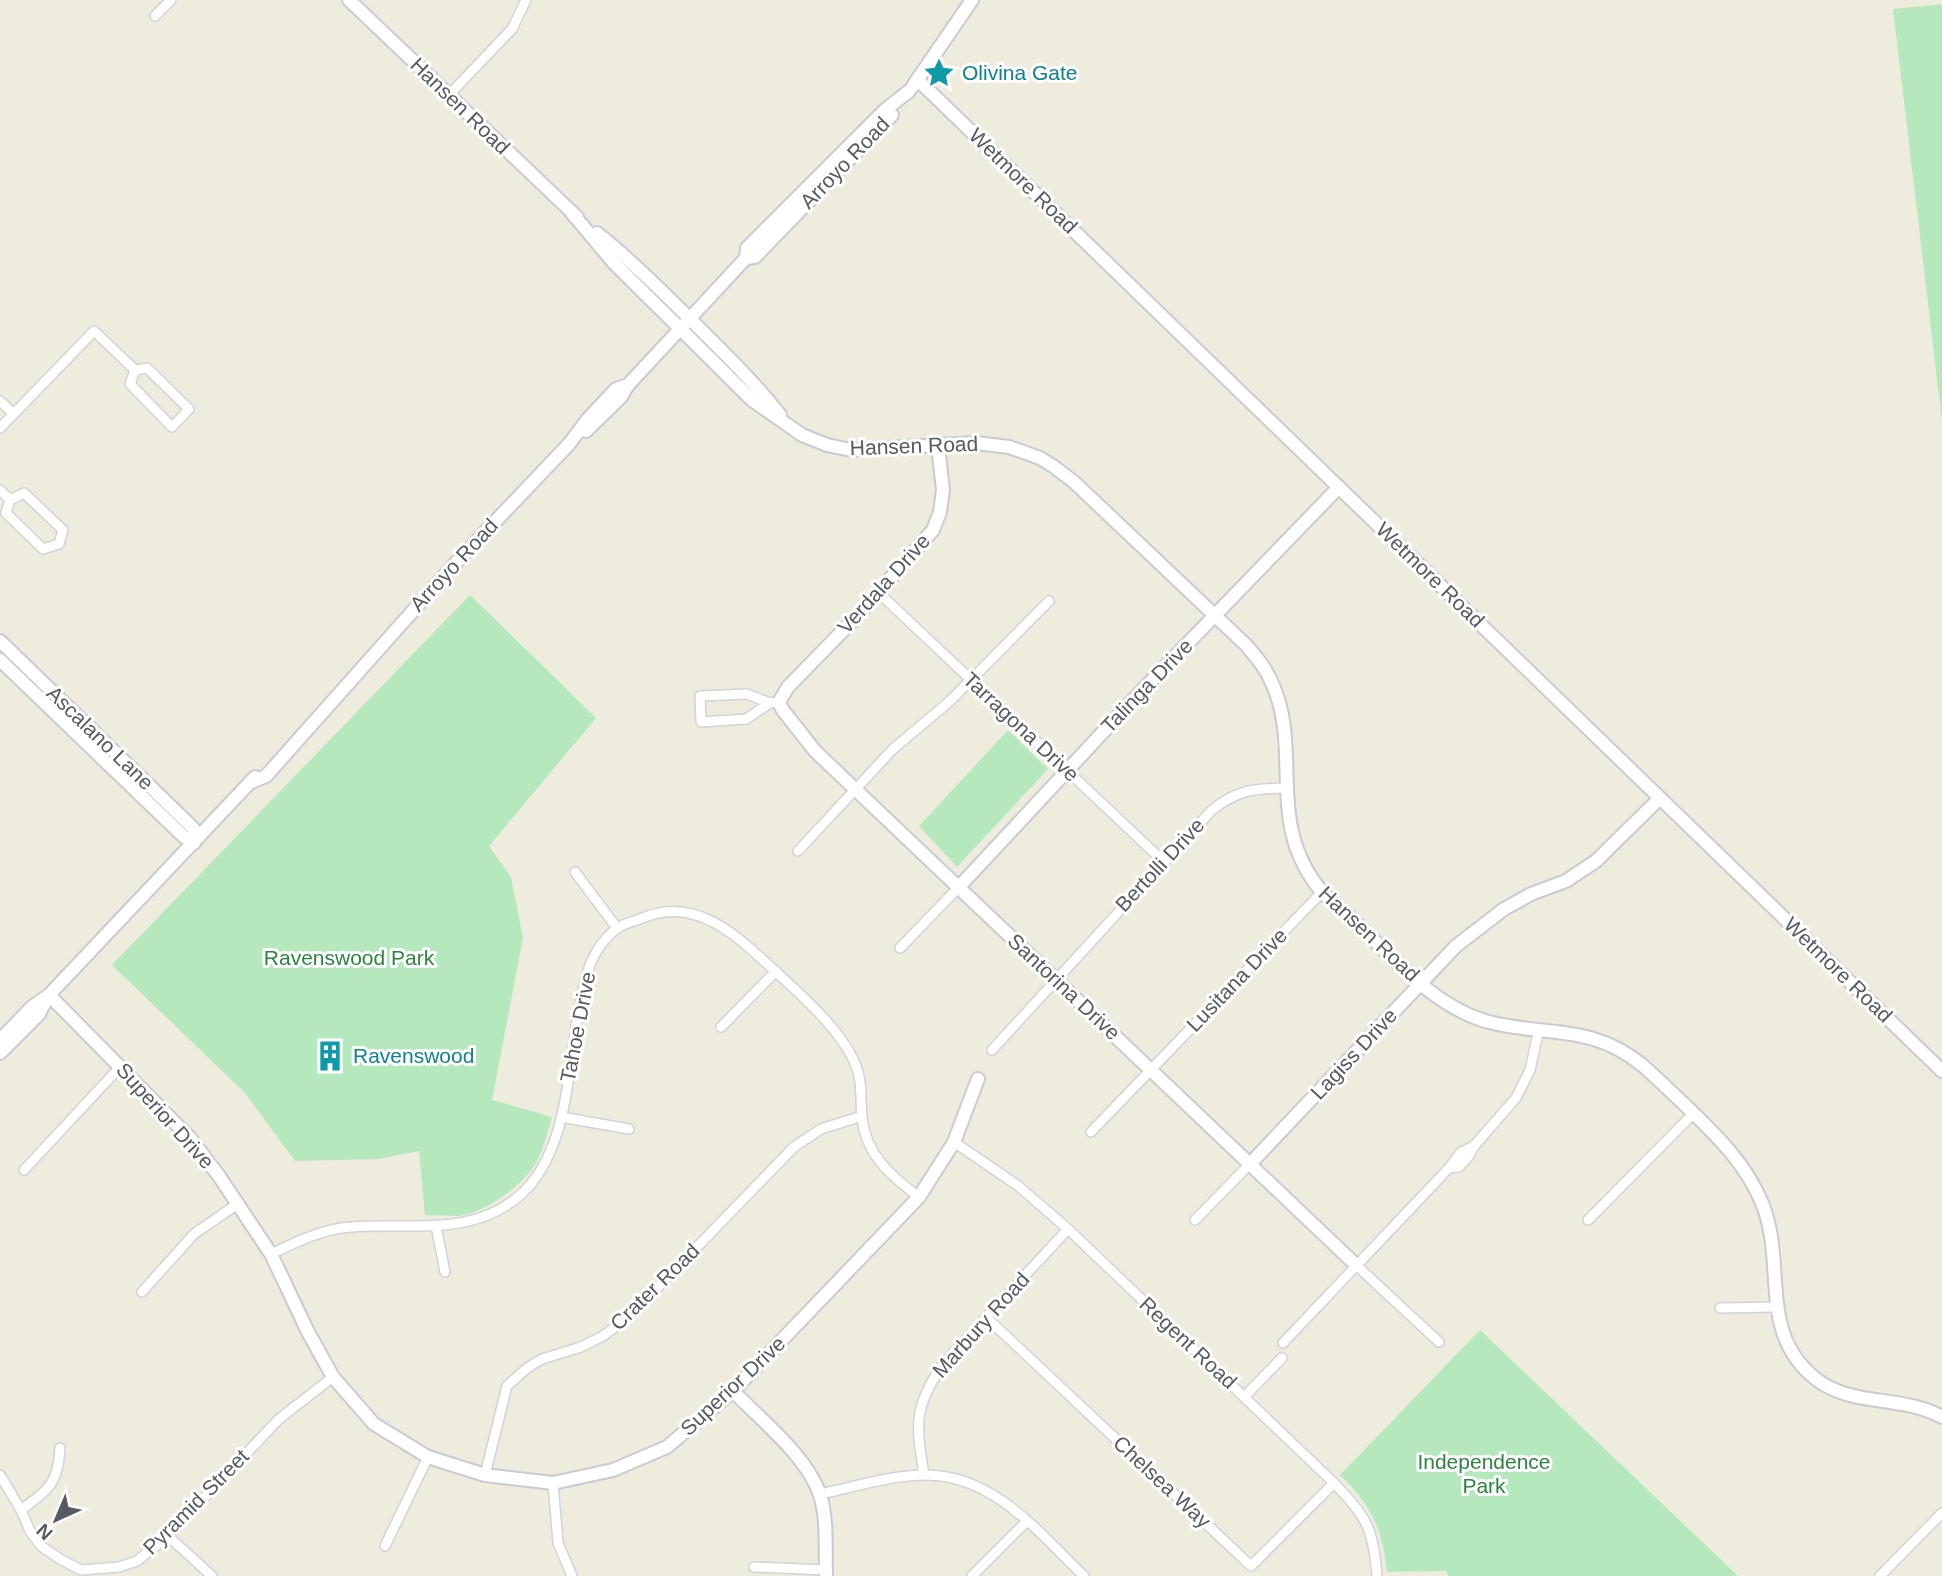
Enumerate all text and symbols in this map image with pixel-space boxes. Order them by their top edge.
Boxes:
street label: Hansen Road [406,53,515,159]
place icon: Olivina Gate [922,56,956,90]
place label: Olivina Gate [962,61,1078,84]
street label: Arroyo Road [795,112,894,213]
street label: Wetmore Road [965,123,1082,238]
street label: Hansen Road [849,432,979,459]
street label: Arroyo Road [405,514,502,616]
street label: Wetmore Road [1372,517,1489,632]
street label: Verdala Drive [833,529,934,638]
street label: Talinga Drive [1096,634,1197,737]
street label: Tarragona Drive [959,667,1084,786]
street label: Ascalano Lane [42,681,158,794]
street label: Bertolli Drive [1111,813,1209,916]
street label: Hansen Road [1315,881,1424,986]
street label: Wetmore Road [1780,912,1897,1027]
street label: Lusitana Drive [1182,923,1292,1036]
street label: Santorina Drive [1004,929,1125,1044]
park label: Ravenswood Park [264,946,435,969]
street label: Tahoe Drive [556,970,599,1084]
street label: Lagiss Drive [1306,1004,1401,1104]
building icon: Ravenswood [313,1039,347,1073]
place label: Ravenswood [353,1044,474,1067]
street label: Superior Drive [112,1058,219,1173]
street label: Crater Road [606,1239,704,1335]
street label: Marbury Road [928,1268,1034,1382]
street label: Regent Road [1135,1292,1241,1393]
street label: Superior Drive [676,1331,790,1440]
street label: Chelsea Way [1109,1431,1216,1533]
street label: Pyramid Street [138,1444,253,1559]
park label: Independence Park [1417,1450,1551,1497]
north arrow [21,1485,91,1555]
text: N [32,1520,57,1544]

